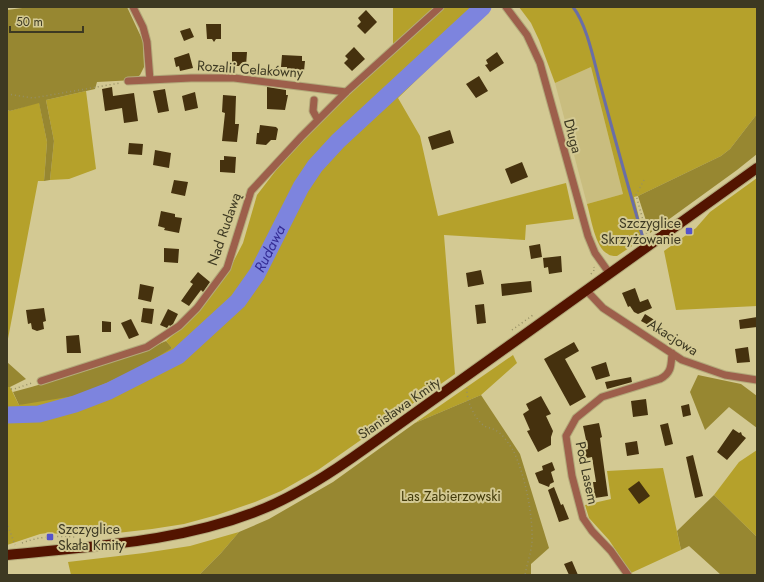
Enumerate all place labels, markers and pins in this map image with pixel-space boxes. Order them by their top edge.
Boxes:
place label: Szczyglice Skrzyżowanie [601,213,681,249]
marker: Szczyglice Skrzyżowanie [684,226,694,236]
place label: Szczyglice Skała Kmity [58,519,126,555]
marker: Szczyglice Skała Kmity [45,532,55,542]

